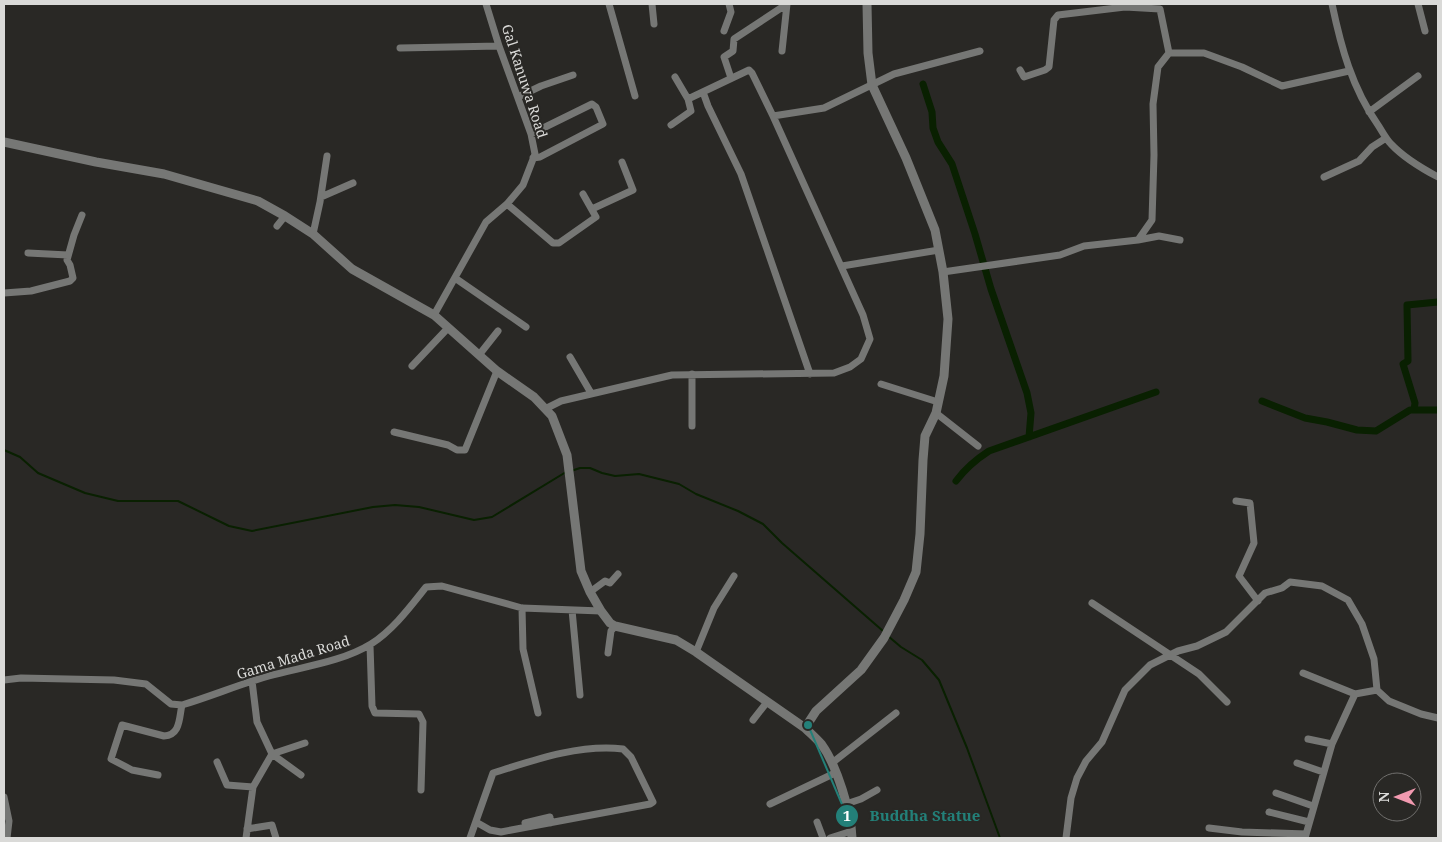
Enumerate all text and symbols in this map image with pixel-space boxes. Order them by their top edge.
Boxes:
street label: Gal Kanuwa Road [498,22,553,141]
street label: Gama Mada Road [234,631,352,683]
north arrow [1372,772,1422,822]
text: N [1374,791,1393,803]
callout: Buddha Statue [834,801,990,831]
text: 1 [843,805,851,825]
text: Buddha Statue [870,805,980,825]

